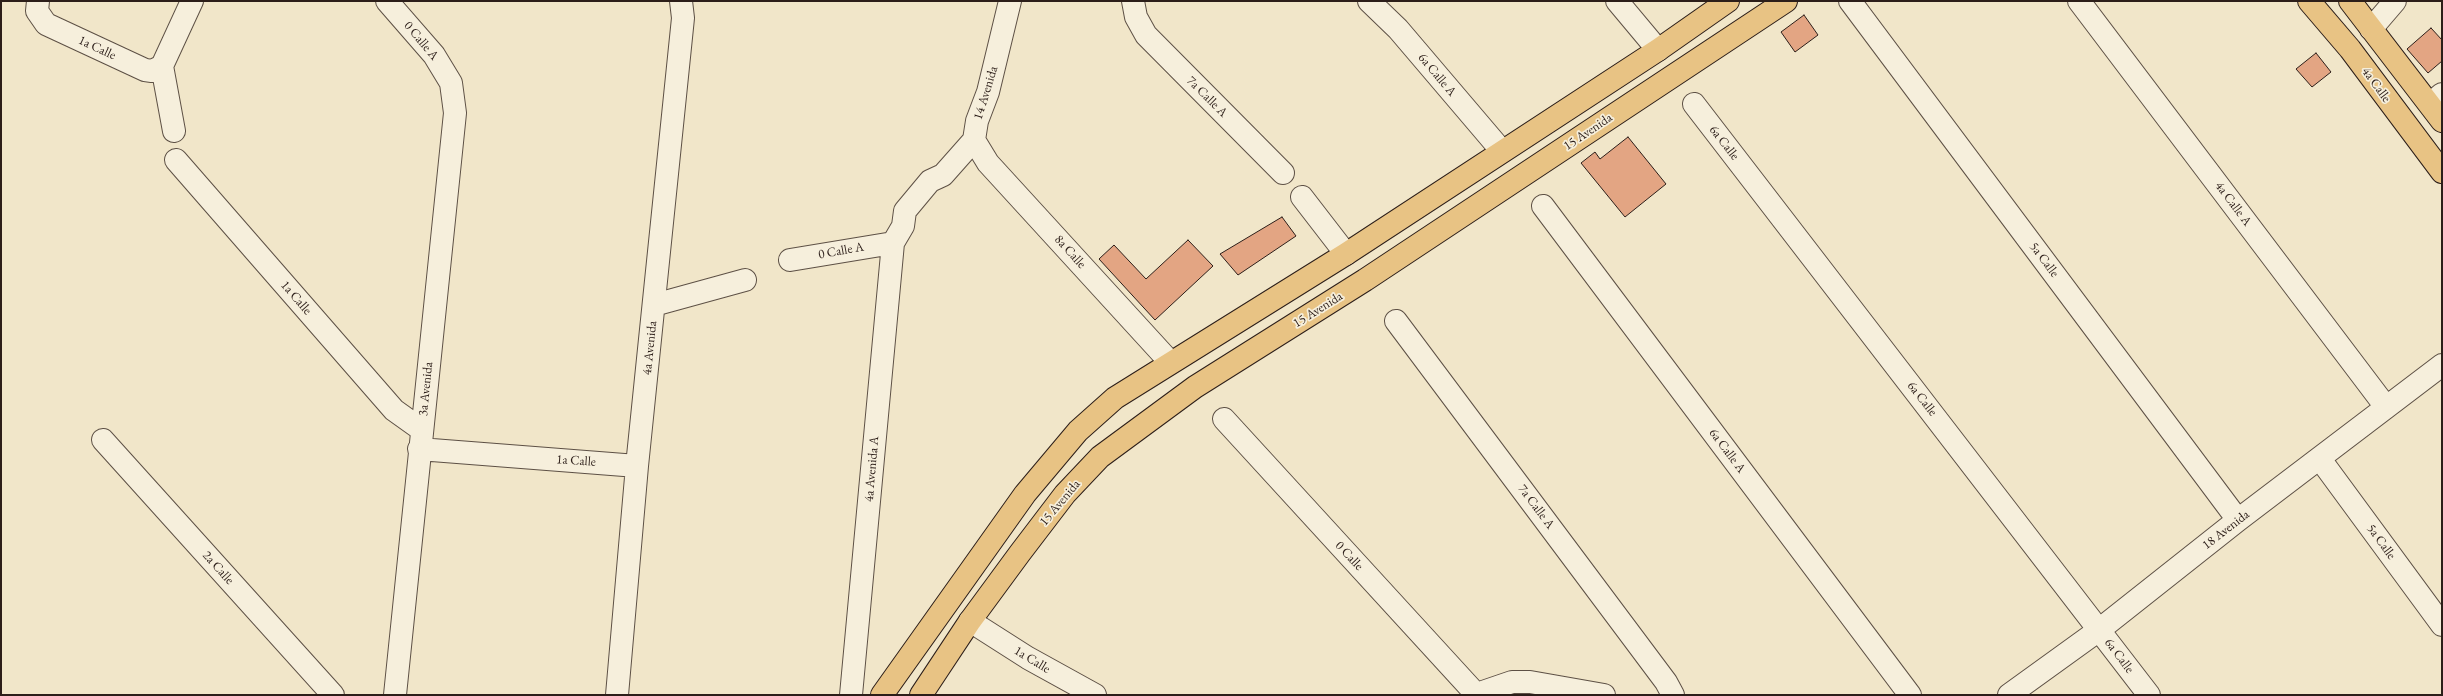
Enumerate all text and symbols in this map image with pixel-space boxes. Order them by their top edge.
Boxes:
street label: 0 Calle A [400,18,442,64]
street label: 1a Calle [76,33,118,63]
street label: 6a Calle A [1415,50,1459,100]
street label: 14 Avenida [970,64,1002,122]
street label: 4a Calle [2358,64,2394,106]
street label: 7a Calle A [1183,73,1231,121]
street label: 15 Avenida [1561,110,1615,154]
street label: 6a Calle [1706,123,1742,163]
street label: 4a Calle A [2211,179,2255,229]
street label: 8a Calle [1051,232,1089,272]
street label: 0 Calle A [817,239,865,263]
street label: 5a Calle [2026,239,2062,281]
street label: 1a Calle [277,278,315,318]
street label: 15 Avenida [1290,289,1346,331]
street label: 4a Avenida [639,320,661,376]
street label: 3a Avenida [415,361,437,417]
street label: 6a Calle [1904,379,1940,419]
street label: 6a Calle A [1705,426,1749,476]
street label: 4a Avenida A [861,435,883,503]
street label: 1a Calle [556,452,596,470]
street label: 15 Avenida [1036,477,1084,529]
street label: 7a Calle A [1514,482,1558,532]
street label: 18 Avenida [2199,507,2253,553]
street label: 5a Calle [2363,521,2399,563]
street label: 0 Calle [1332,538,1366,574]
street label: 2a Calle [199,548,237,588]
street label: 6a Calle [2101,635,2137,677]
street label: 1a Calle [1011,643,1053,677]

